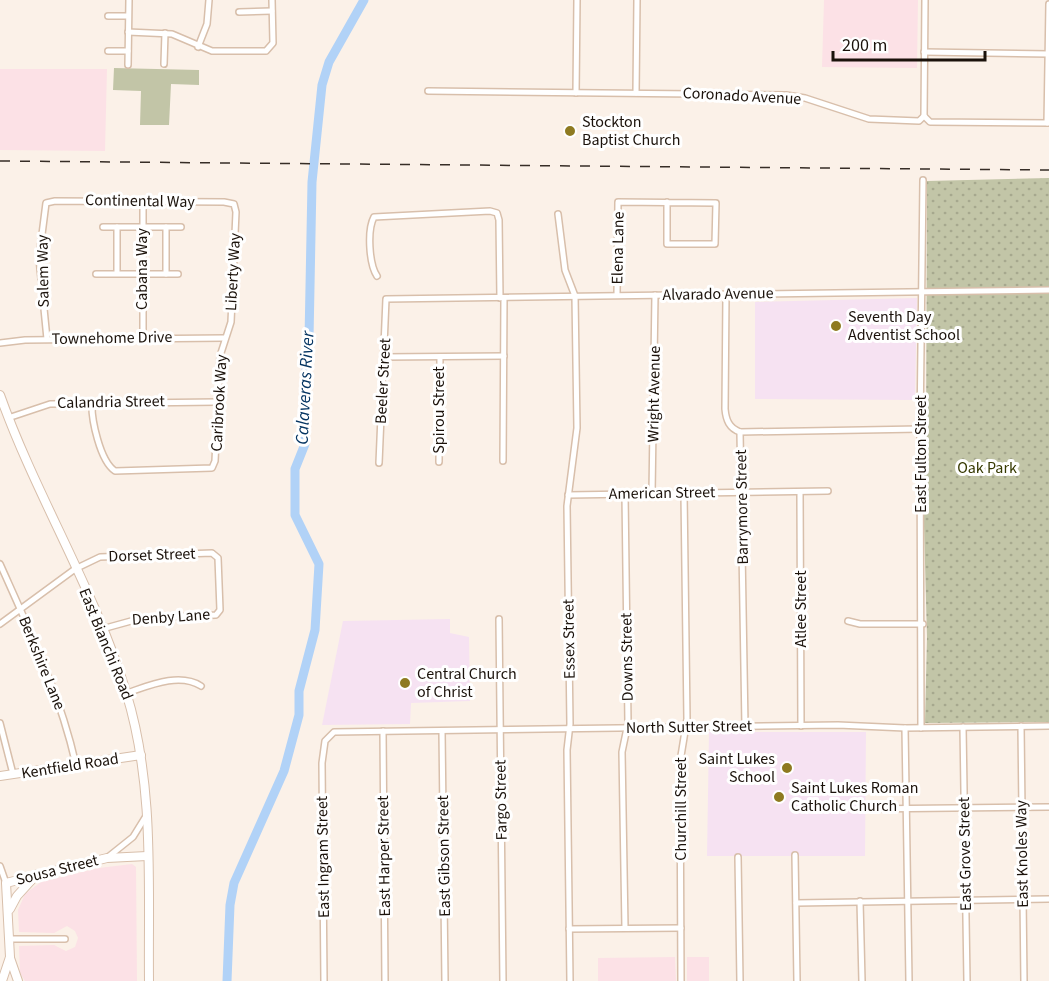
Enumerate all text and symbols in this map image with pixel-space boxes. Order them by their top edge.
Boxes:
scale bar [833,24,984,62]
text: 200 m [842,33,887,58]
street label: Coronado Avenue [682,82,802,110]
place label: Stockton Baptist Church [582,111,680,151]
marker: Stockton Baptist Church [563,124,577,138]
street label: Continental Way [85,189,196,213]
street label: Elena Lane [606,211,630,285]
street label: Cabana Way [131,228,153,310]
street label: Liberty Way [220,232,246,312]
street label: Salem Way [31,234,55,308]
street label: Alvarado Avenue [662,282,774,306]
place label: Seventh Day Adventist School [848,306,960,346]
marker: Seventh Day Adventist School [829,319,843,333]
street label: Townehome Drive [51,326,173,350]
water label: Calaveras River [290,330,321,445]
street label: Beeler Street [370,337,396,425]
street label: Wright Avenue [642,345,666,443]
street label: Caribrook Way [205,353,233,452]
street label: Spirou Street [428,366,450,454]
street label: Calandria Street [57,390,166,414]
street label: East Fulton Street [910,395,932,513]
street label: Barrymore Street [730,449,754,565]
park label: Oak Park [957,457,1017,479]
street label: American Street [609,481,716,505]
street label: Dorset Street [108,542,197,568]
street label: Atlee Street [790,570,812,648]
street label: East Bianchi Road [73,585,139,703]
street label: Essex Street [557,598,581,679]
street label: Denby Lane [131,603,211,631]
street label: Downs Street [615,612,639,702]
street label: Berkshire Lane [13,613,71,713]
place label: Central Church of Christ [417,663,517,703]
marker: Central Church of Christ [398,676,412,690]
street label: North Sutter Street [626,715,753,739]
street label: Kentfield Road [20,747,120,785]
place label: Saint Lukes School [699,748,775,788]
street label: Churchill Street [670,757,692,861]
street label: Fargo Street [489,759,513,840]
marker: Saint Lukes School [780,761,794,775]
place label: Saint Lukes Roman Catholic Church [791,777,918,817]
marker: Saint Lukes Roman Catholic Church [772,790,786,804]
street label: East Gibson Street [432,794,456,917]
street label: East Ingram Street [311,795,335,918]
street label: East Harper Street [372,795,396,917]
street label: East Grove Street [953,796,977,911]
street label: East Knoles Way [1010,799,1034,908]
street label: Sousa Street [14,849,101,891]

